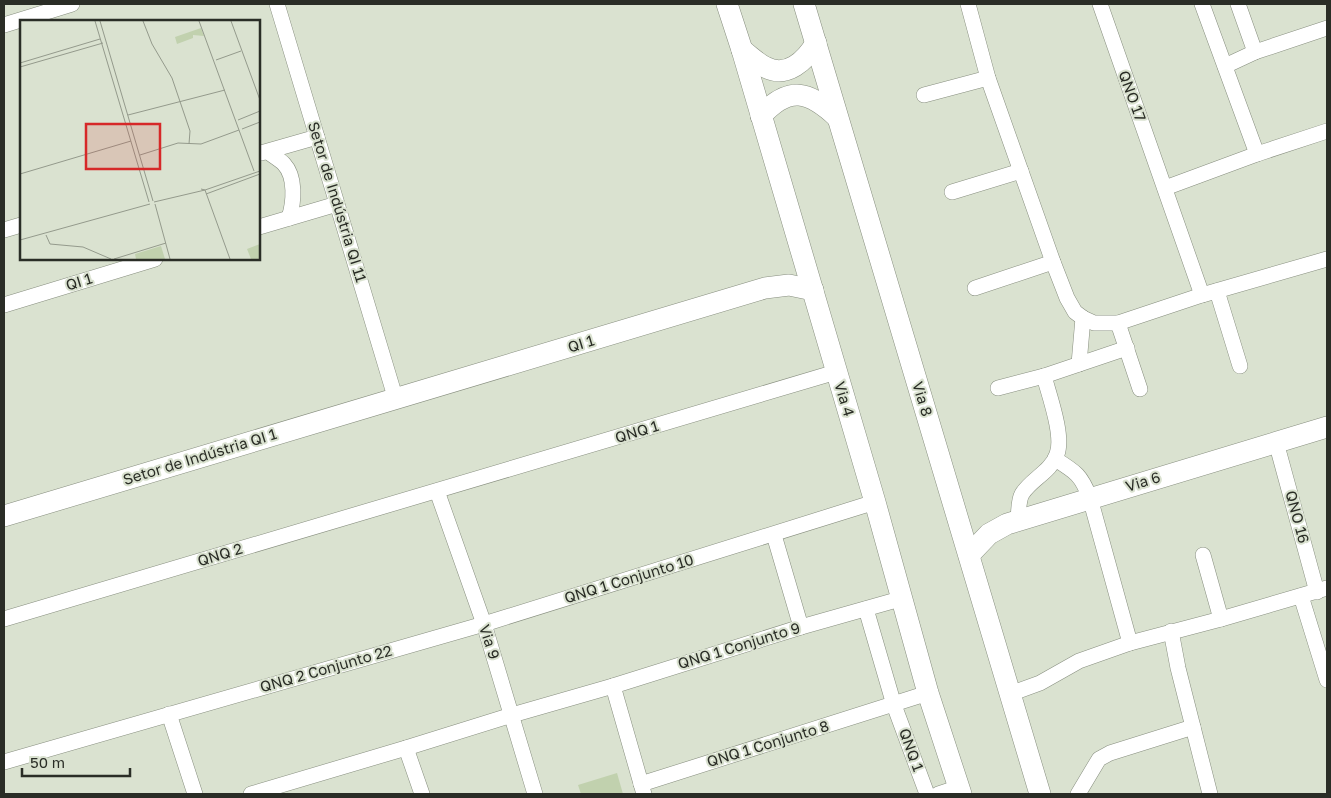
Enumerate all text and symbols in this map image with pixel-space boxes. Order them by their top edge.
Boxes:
inset map [20,20,260,260]
street label: QNO 17 [1115,68,1150,123]
street label: Setor de Indústria QI 11 [305,119,371,284]
street label: QI 1 [63,269,94,294]
street label: QI 1 [565,331,596,356]
street label: Via 4 [831,379,859,418]
street label: Via 8 [909,379,937,418]
street label: QNQ 1 [613,416,661,446]
street label: Setor de Indústria QI 1 [121,424,279,488]
street label: Via 6 [1123,467,1162,495]
street label: QNO 16 [1282,488,1314,545]
street label: QNQ 2 [195,539,244,569]
street label: QNQ 1 Conjunto 10 [562,550,696,606]
street label: QNQ 1 Conjunto 9 [675,618,802,672]
street label: Via 9 [476,622,504,661]
street label: QNQ 2 Conjunto 22 [258,641,394,696]
street label: QNQ 1 Conjunto 8 [704,716,831,770]
street label: QNQ 1 [896,726,928,774]
scale bar [22,746,130,778]
text: 50 m [30,753,65,771]

